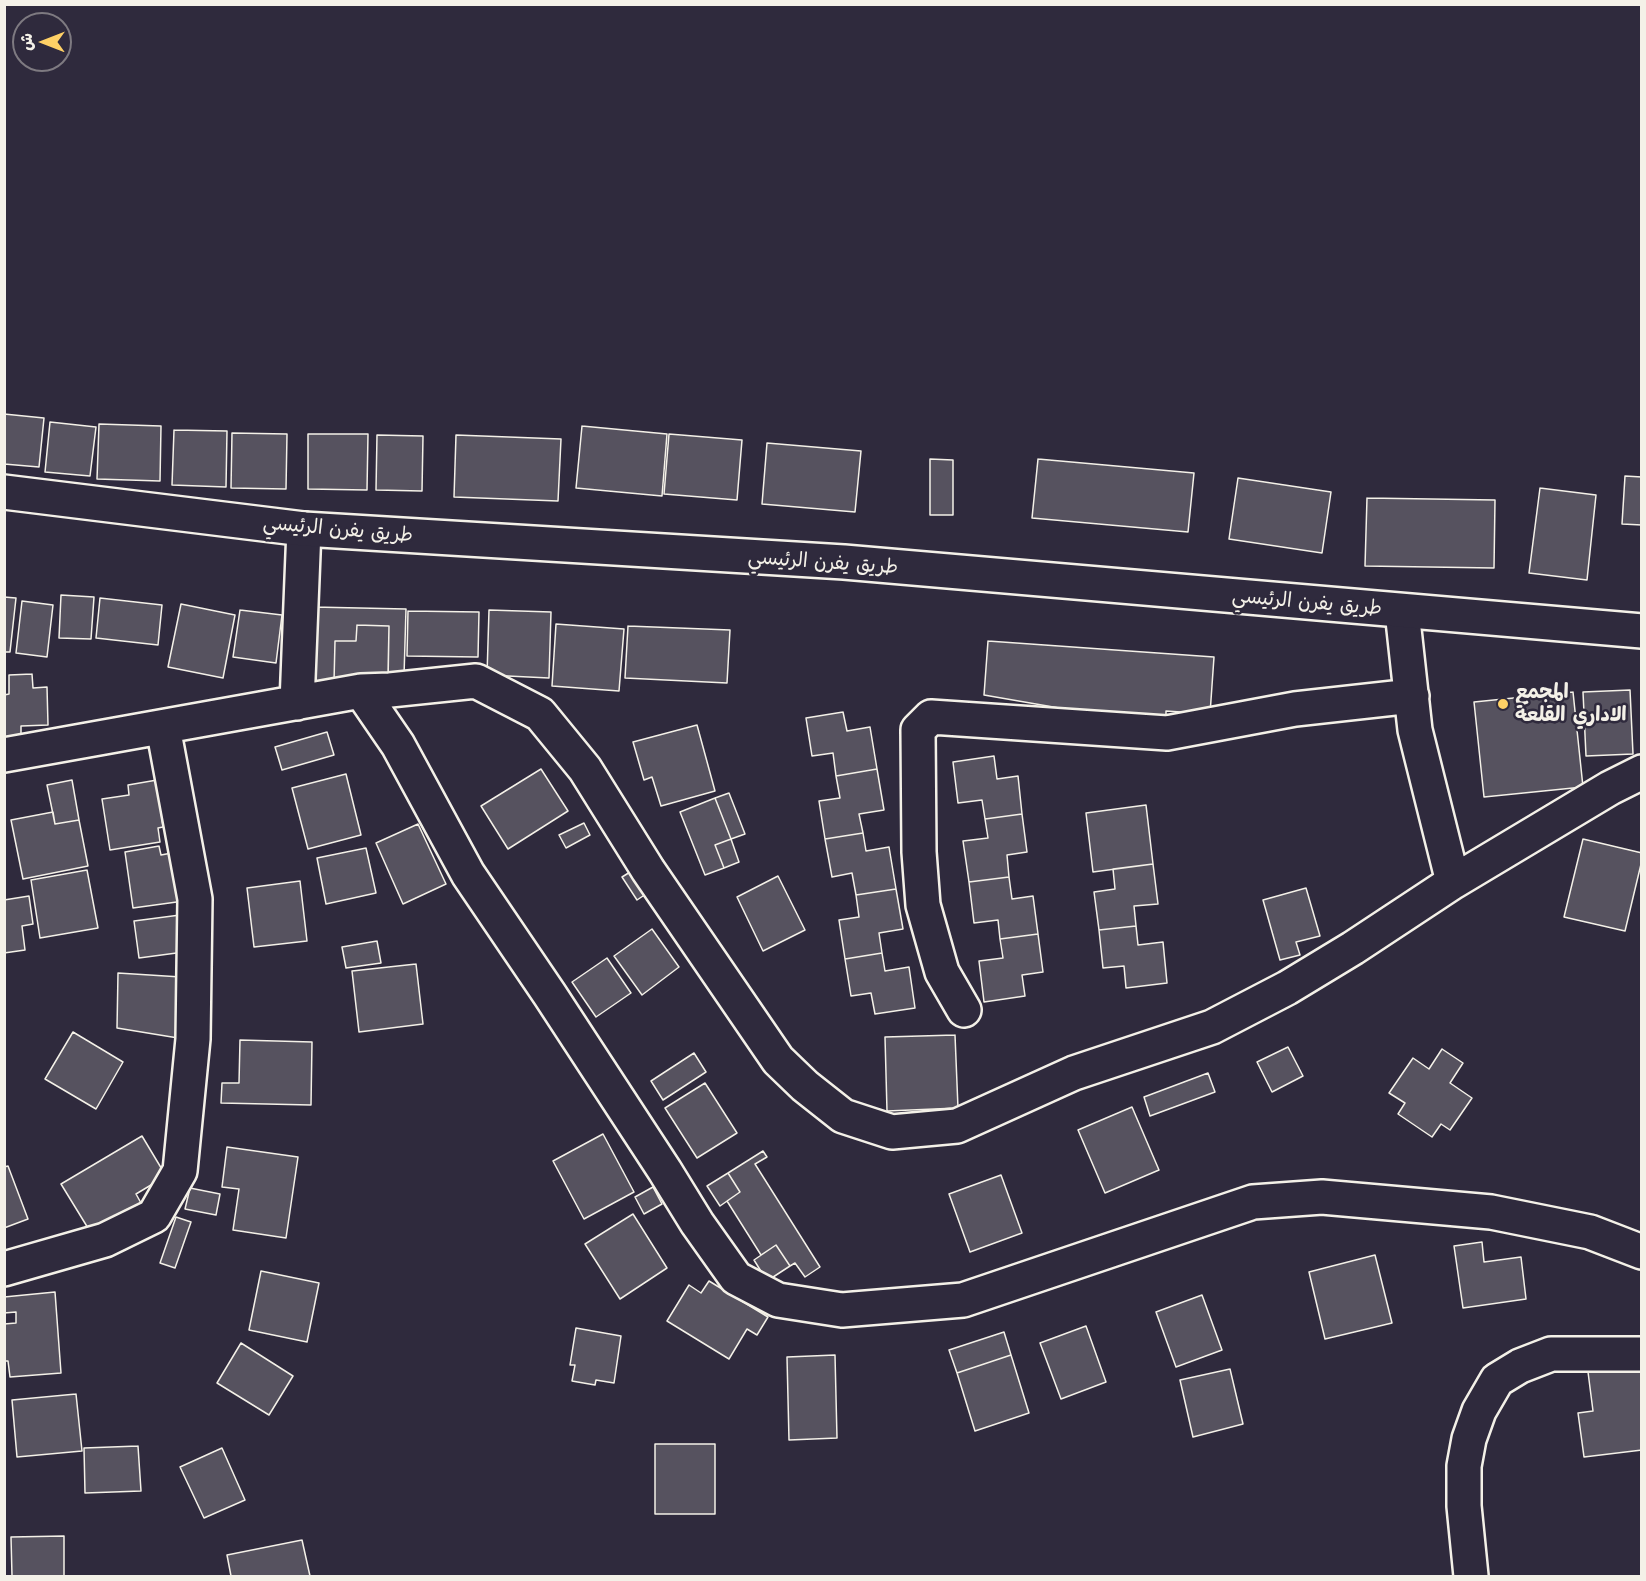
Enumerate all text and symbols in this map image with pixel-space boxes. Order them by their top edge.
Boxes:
north arrow [12,12,72,72]
text: ش [15,33,36,51]
street label: طريق يفرن الرئيسي [262,510,414,548]
street label: طريق يفرن الرئيسي [747,545,899,579]
street label: طريق يفرن الرئيسي [1231,583,1383,621]
place label: المجمع الاداري القلعة [1515,680,1627,727]
marker: المجمع الاداري القلعة [1496,697,1510,711]

